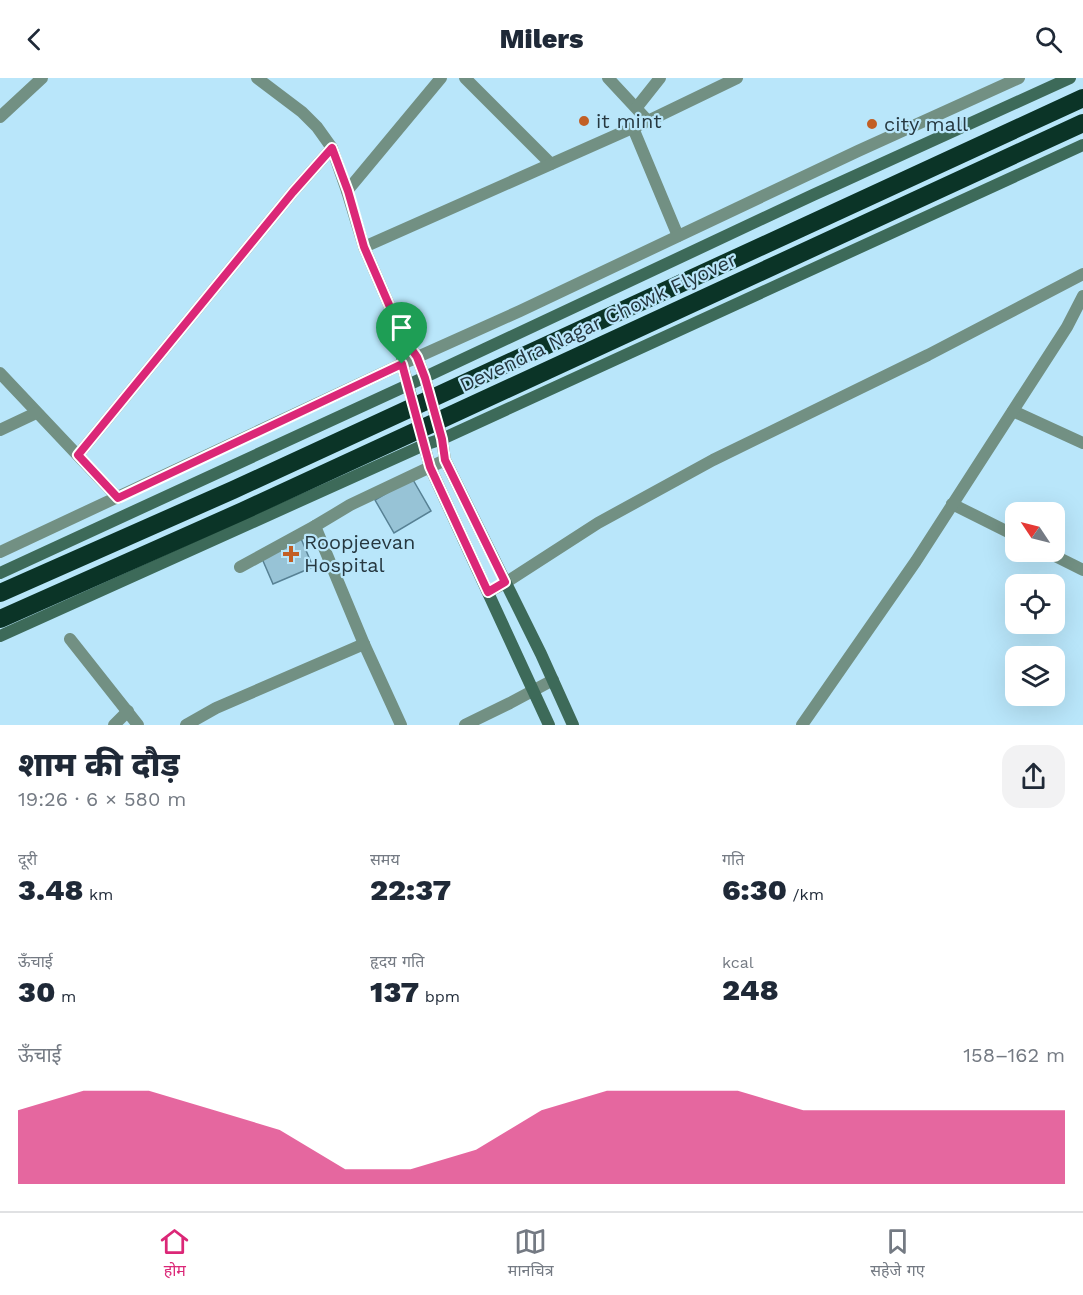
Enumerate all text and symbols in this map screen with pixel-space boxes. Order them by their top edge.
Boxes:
icon: back [18,23,51,56]
text: Milers [499,23,584,55]
icon: search [1032,23,1065,56]
place label: it mint [596,109,662,133]
place label: city mall [884,112,968,136]
marker: it mint [577,114,591,128]
marker: city mall [865,117,879,131]
street label: Devendra Nagar Chowk Flyover [456,247,740,397]
pin [376,302,427,364]
icon: arrive [385,311,418,344]
north arrow [1005,502,1065,562]
map controls [1005,502,1065,706]
place label: Roopjeevan Hospital [304,530,415,577]
marker: Roopjeevan Hospital [282,545,300,563]
button: locate [1005,574,1065,634]
button: layers [1005,646,1065,706]
text: शाम की दौड़ [18,745,180,784]
button: share [1002,745,1065,808]
text: 19:26 · 6 × 580 m [18,787,186,811]
text: दूरी [18,850,37,869]
text: समय [370,850,400,869]
text: गति [722,850,744,869]
text: 3.48 [18,872,84,907]
text: 22:37 [370,872,451,907]
text: 6:30 [722,872,787,907]
text: km [84,885,113,904]
text: /km [787,885,824,904]
text: ऊँचाई [18,952,53,971]
text: हृदय गति [370,952,424,971]
text: kcal [722,953,754,972]
text: 248 [722,972,779,1007]
text: 30 [18,974,55,1009]
text: 137 [370,974,419,1009]
text: m [55,987,76,1006]
text: bpm [419,987,460,1006]
text: ऊँचाई [18,1043,61,1067]
text: 158–162 m [963,1043,1065,1067]
tab: होम [158,1225,191,1283]
tab: मानचित्र [508,1225,554,1283]
tab: सहेजे गए [870,1225,925,1283]

